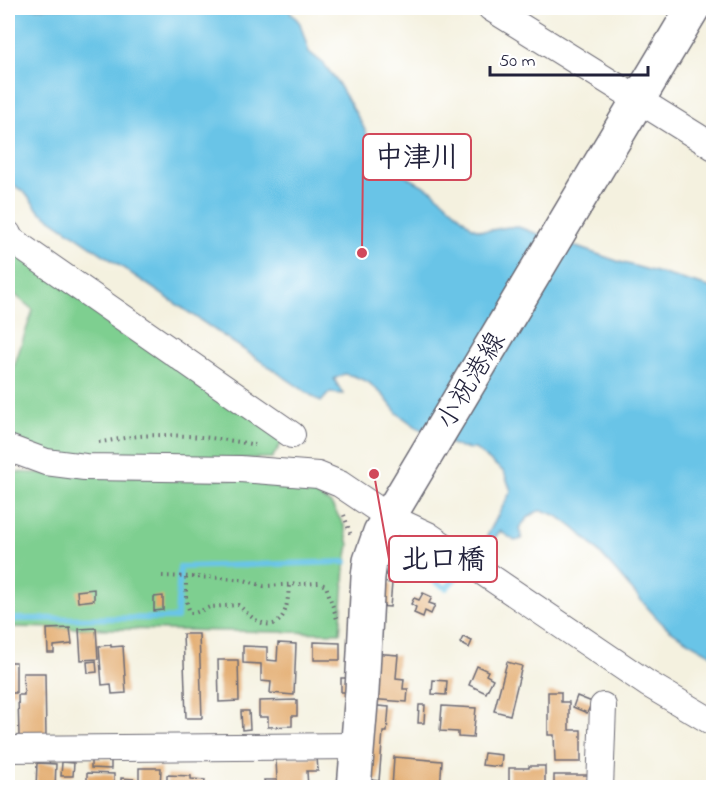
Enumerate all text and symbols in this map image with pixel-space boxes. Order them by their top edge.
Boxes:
scale bar [490,39,648,77]
text: 50 m [499,49,536,75]
callout: 中津川 [363,134,471,180]
text: 中津川 [375,139,459,180]
street label: 小祝港線 [428,325,517,438]
callout: 北口橋 [389,536,497,582]
text: 北口橋 [401,541,485,582]

